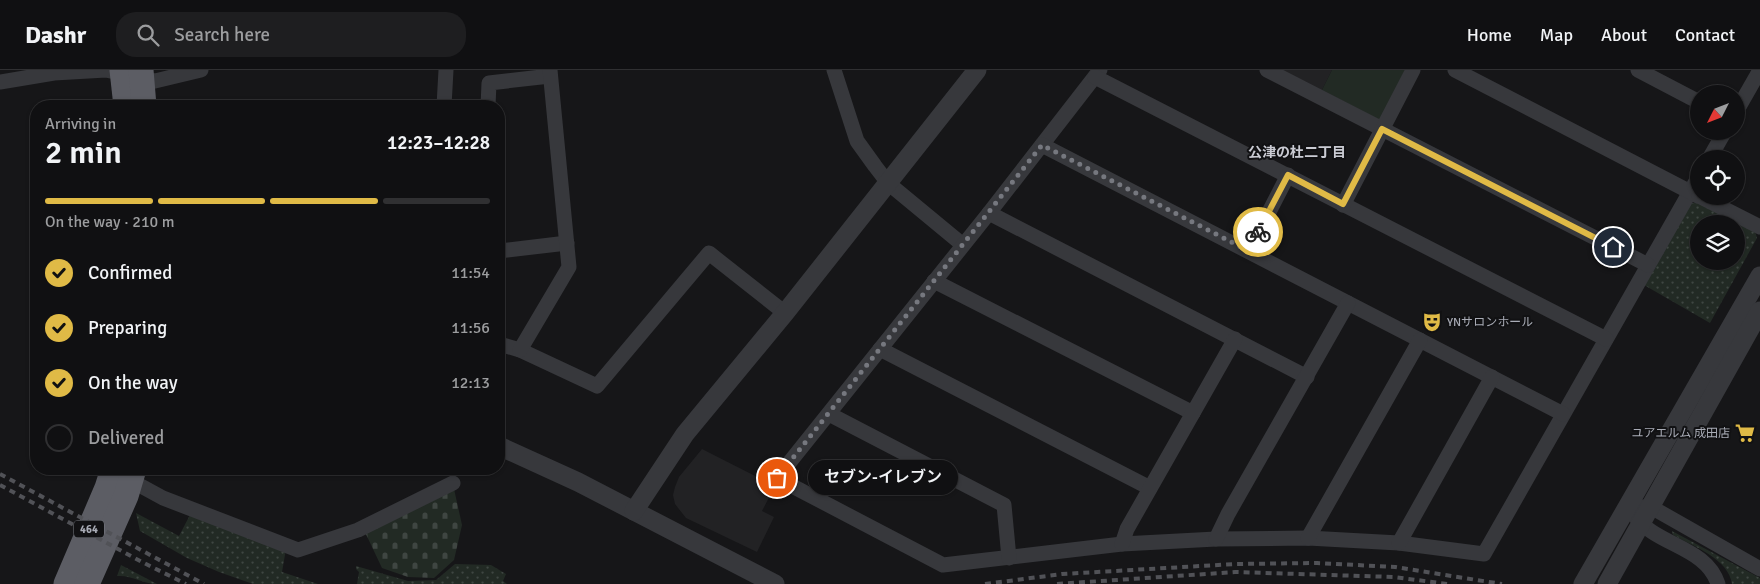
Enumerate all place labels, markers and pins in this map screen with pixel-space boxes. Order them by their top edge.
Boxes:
pin [1592,226,1634,268]
theatre icon: YNサロンホール [1421,311,1443,333]
place label: YNサロンホール [1447,315,1533,330]
supermarket icon: ユアエルム 成田店 [1734,422,1756,444]
place label: ユアエルム 成田店 [1632,426,1730,441]
pin [756,457,798,499]
callout: セブン-イレブン [807,460,957,496]

